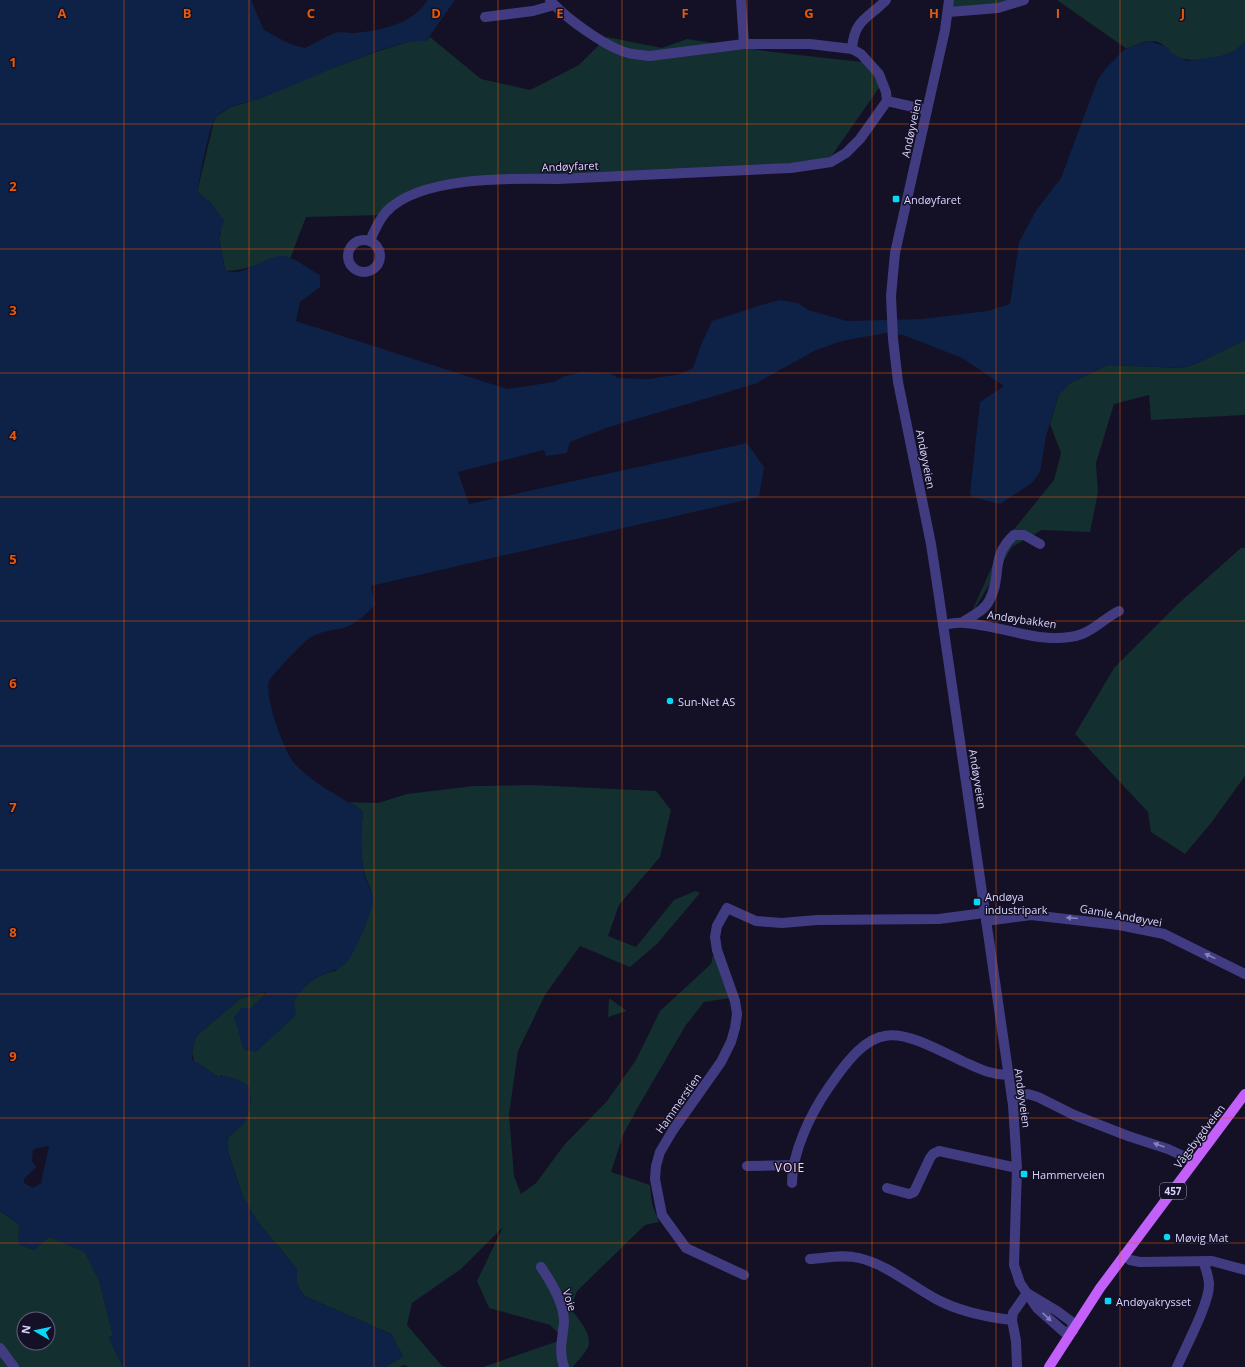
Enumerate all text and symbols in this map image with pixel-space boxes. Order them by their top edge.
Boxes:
text: A [58,4,67,22]
text: B [183,4,192,22]
text: C [307,4,315,22]
text: D [431,4,441,22]
text: E [556,4,564,22]
text: F [681,4,689,22]
text: G [804,4,814,22]
text: H [929,4,939,22]
text: I [1056,4,1060,22]
text: J [1180,4,1185,22]
text: 1 [9,53,17,71]
street label: Andøyveien [897,97,925,159]
street label: Andøyfaret [541,158,599,174]
text: 2 [9,177,17,195]
place label: Andøyfaret [904,192,961,207]
marker: Andøyfaret [891,194,901,204]
text: 3 [9,301,17,319]
text: 4 [9,426,17,444]
street label: Andøyveien [913,428,939,490]
text: 5 [9,550,17,568]
street label: Andøybakken [986,607,1058,631]
text: 6 [9,674,17,692]
place label: Sun-Net AS [678,694,735,709]
marker: Sun-Net AS [665,696,675,706]
street label: Andøyveien [966,748,990,810]
text: 7 [9,798,17,816]
place label: Andøya industripark [985,889,1048,917]
marker: Andøya industripark [972,897,982,907]
street label: Gamle Andøyvei [1079,900,1163,930]
one-way arrow [1066,915,1078,922]
text: 8 [9,923,17,941]
one-way arrow [1204,953,1216,959]
text: 9 [9,1047,17,1065]
street label: Andøyveien [1011,1067,1035,1129]
street label: Hammerstien [652,1070,704,1136]
street label: Vågsbygdveien [1170,1101,1228,1171]
one-way arrow [1152,1142,1164,1148]
district label: VOIE [775,1159,805,1176]
place label: Hammerveien [1032,1167,1105,1182]
marker: Hammerveien [1019,1169,1029,1179]
road number: 457 [1160,1183,1186,1199]
place label: Møvig Mat [1175,1230,1229,1245]
marker: Møvig Mat [1162,1232,1172,1242]
street label: Voie [559,1287,581,1313]
place label: Andøyakrysset [1116,1294,1191,1309]
marker: Andøyakrysset [1103,1296,1113,1306]
north arrow [16,1311,56,1351]
one-way arrow [1042,1313,1052,1322]
text: N [18,1324,34,1335]

